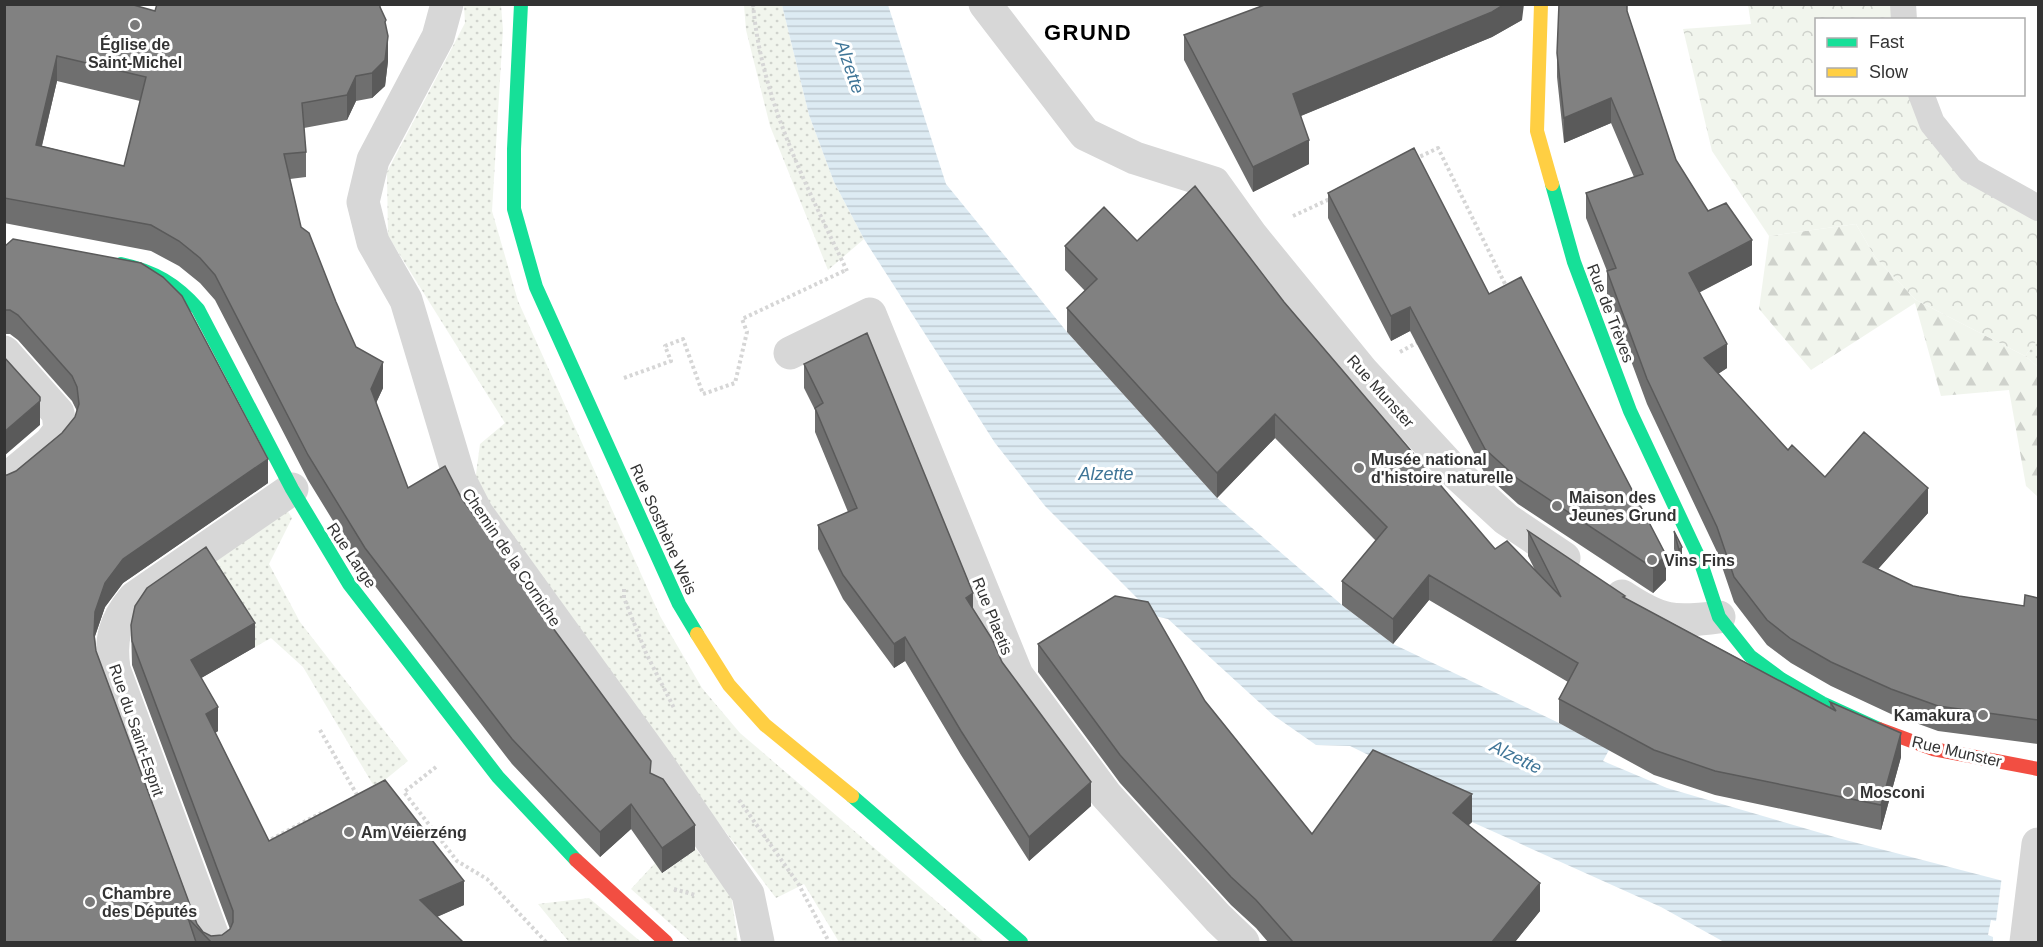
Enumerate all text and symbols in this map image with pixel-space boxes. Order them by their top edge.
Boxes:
marker: Église de Saint-Michel [128,18,142,32]
legend [1815,18,2025,96]
district label: GRUND [1044,20,1132,45]
text: Fast [1869,32,1904,52]
place label: Église de Saint-Michel [88,35,182,71]
water label: Alzette [831,37,868,96]
text: Slow [1869,62,1909,82]
street label: Rue de Trèves [1584,262,1637,365]
street label: Rue Munster [1344,352,1418,432]
place label: Musée national d'histoire naturelle [1371,451,1514,486]
street label: Rue Sosthène Weis [627,461,700,597]
marker: Musée national d'histoire naturelle [1352,461,1366,475]
water label: Alzette [1077,464,1134,484]
street label: Chemin de la Corniche [459,485,564,630]
place label: Maison des Jeunes Grund [1569,489,1677,524]
marker: Maison des Jeunes Grund [1550,499,1564,513]
street label: Rue Large [324,520,380,591]
place label: Vins Fins [1664,552,1735,569]
marker: Vins Fins [1645,553,1659,567]
street label: Rue Plaetis [969,575,1016,657]
street label: Rue du Saint-Esprit [106,662,167,799]
place label: Kamakura [1894,707,1971,724]
marker: Kamakura [1976,708,1990,722]
street label: Rue Munster [1910,733,2004,770]
water label: Alzette [1486,736,1545,778]
place label: Mosconi [1860,784,1925,801]
marker: Mosconi [1841,785,1855,799]
place label: Am Véierzéng [361,824,467,841]
marker: Am Véierzéng [342,825,356,839]
place label: Chambre des Députés [102,885,197,920]
marker: Chambre des Députés [83,895,97,909]

